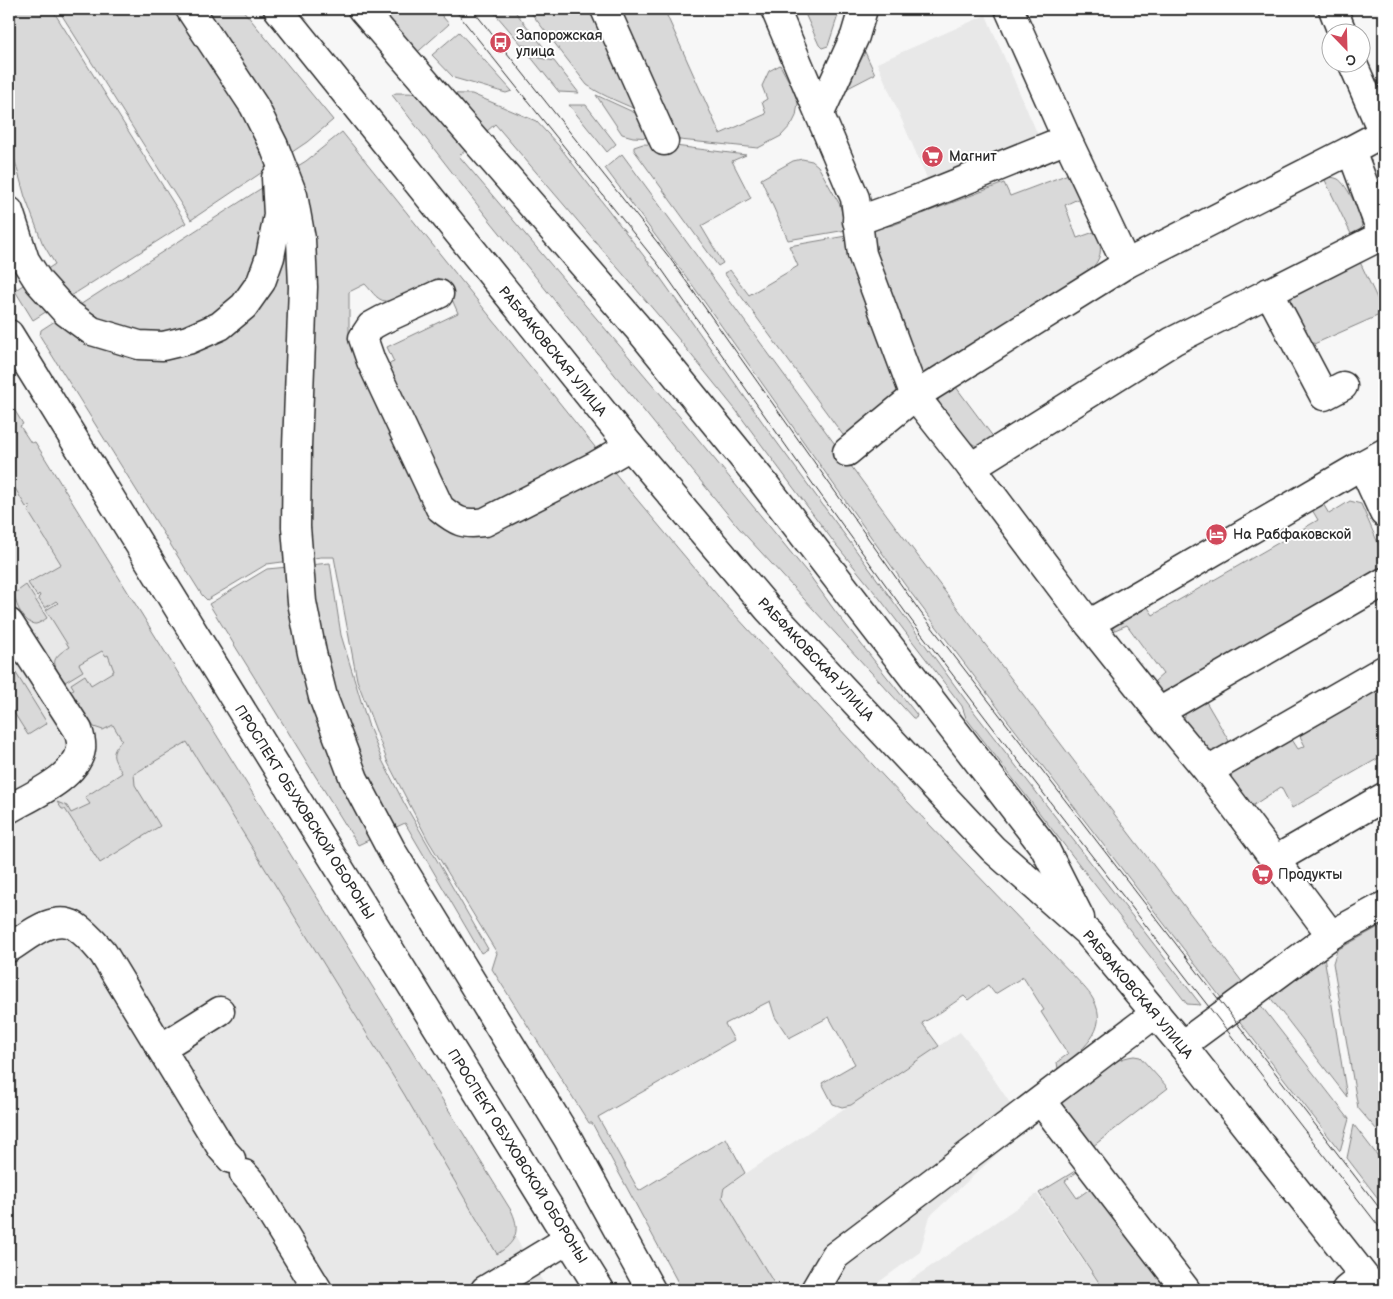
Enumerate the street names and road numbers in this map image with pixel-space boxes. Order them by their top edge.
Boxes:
street label: РАБФАКОВСКАЯ УЛИЦА [495,283,611,420]
street label: РАБФАКОВСКАЯ УЛИЦА [754,594,878,725]
street label: ПРОСПЕКТ ОБУХОВСКОЙ ОБОРОНЫ [231,702,378,923]
street label: РАБФАКОВСКАЯ УЛИЦА [1079,927,1197,1062]
street label: ПРОСПЕКТ ОБУХОВСКОЙ ОБОРОНЫ [444,1046,591,1267]

